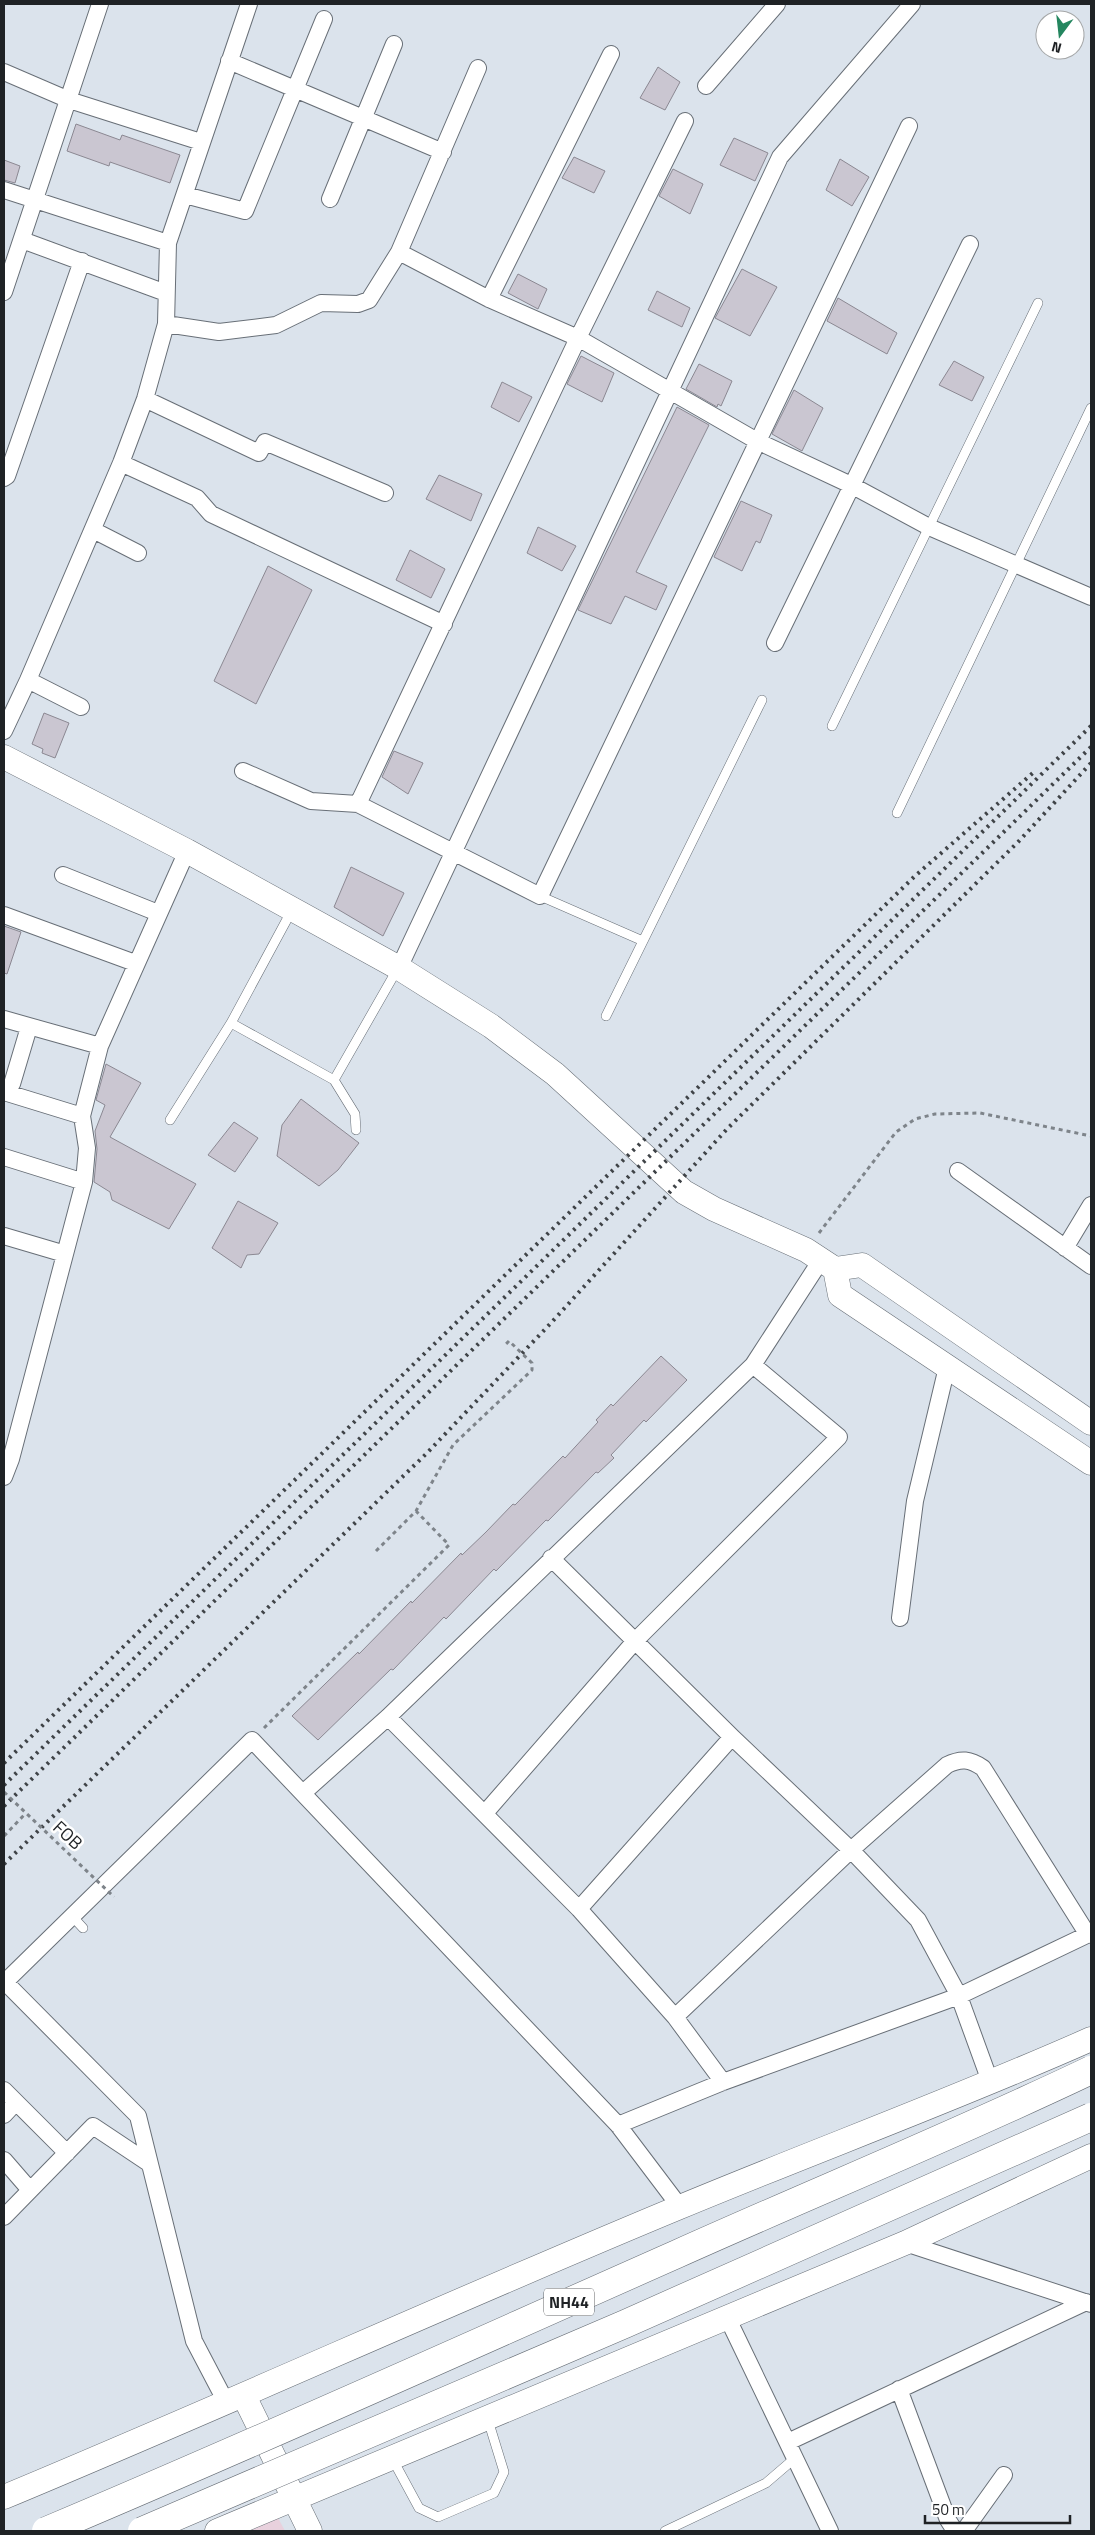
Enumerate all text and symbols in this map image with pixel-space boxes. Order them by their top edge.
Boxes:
north arrow [1035,10,1085,60]
text: N [1049,37,1064,59]
street label: FOB [47,1814,89,1856]
road number: NH44 [544,2288,594,2316]
scale bar [925,2492,1070,2524]
text: 50 m [932,2498,965,2521]

